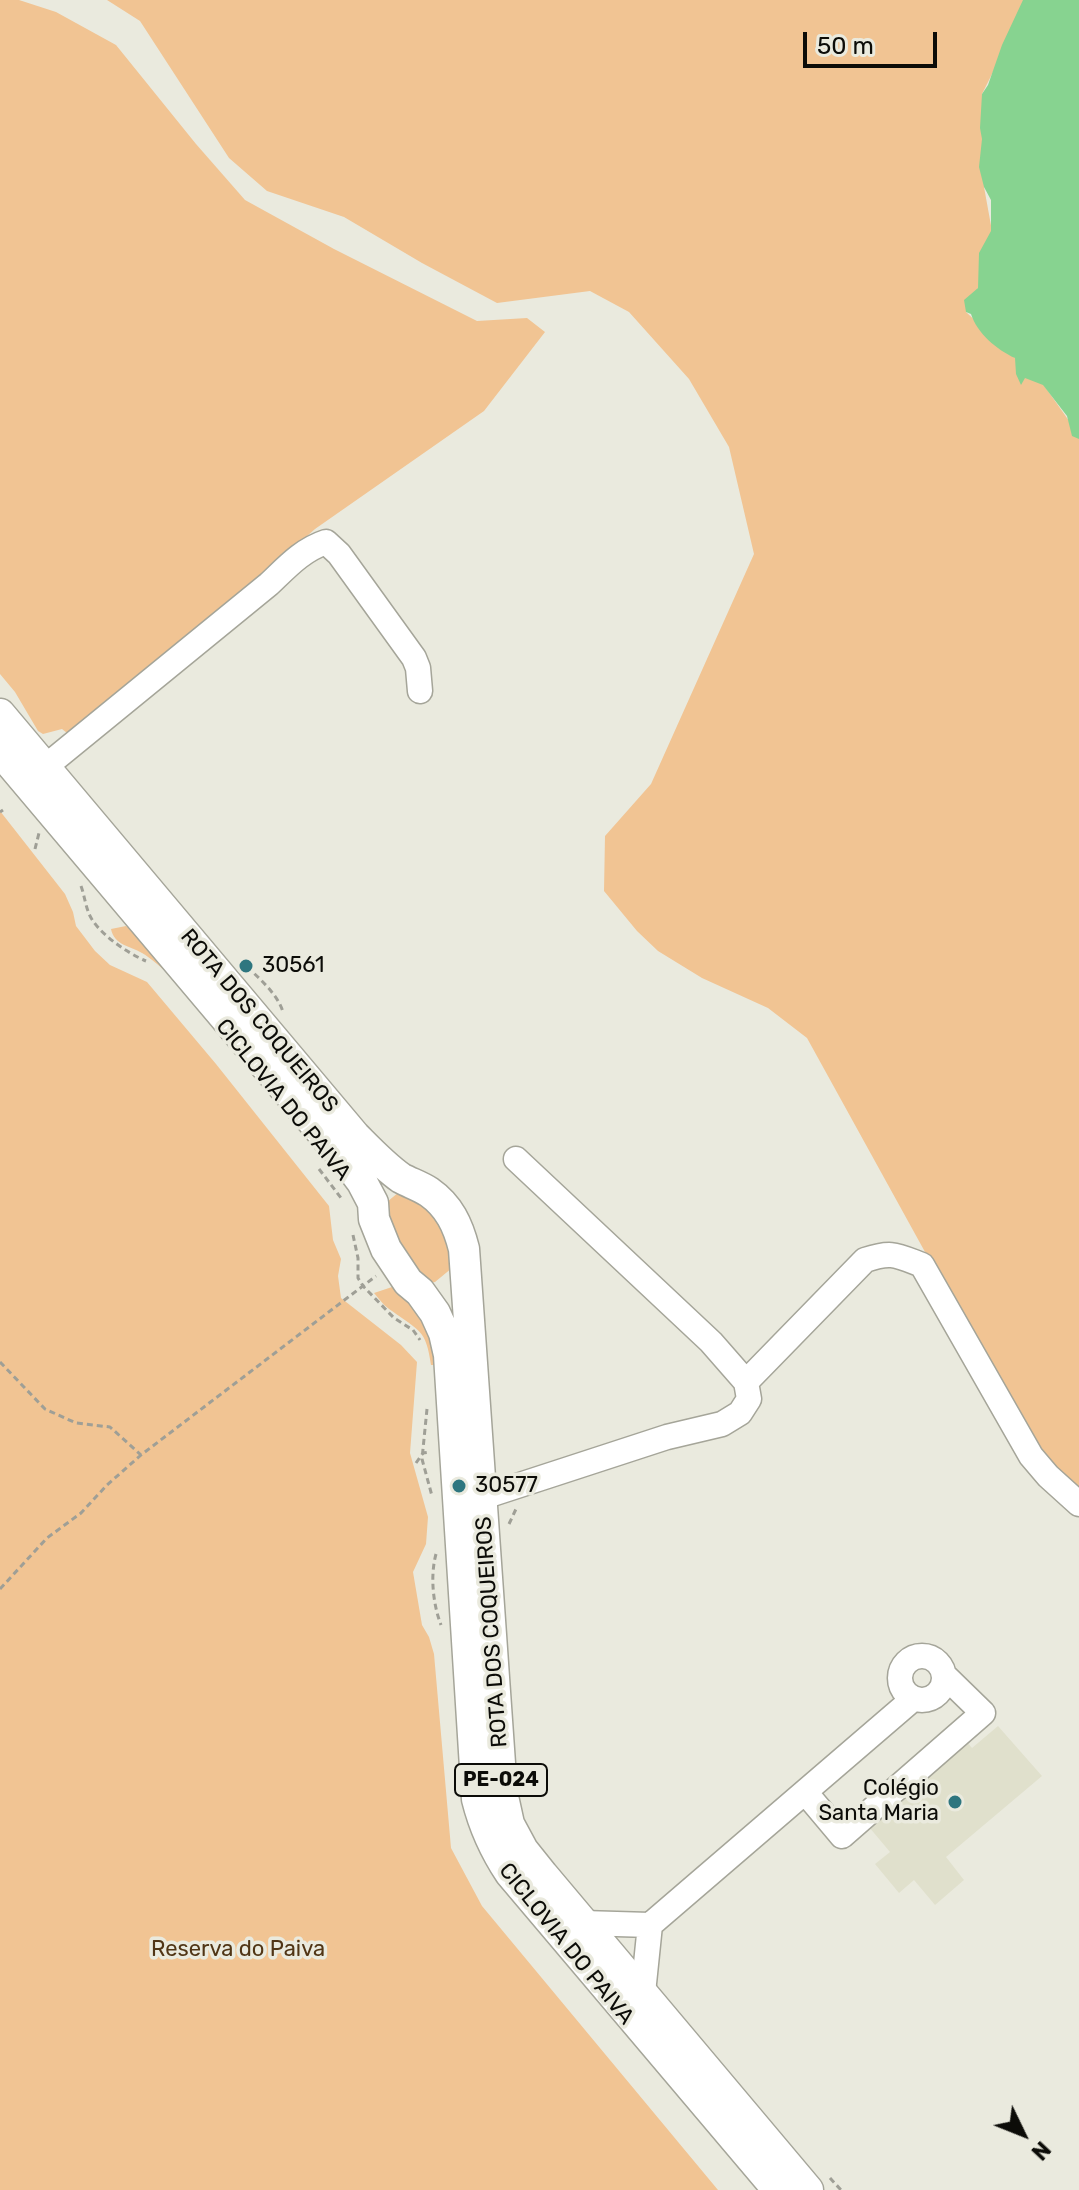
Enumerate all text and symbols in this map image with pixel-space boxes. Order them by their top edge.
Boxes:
scale bar [807,16,941,66]
text: 50 m [817,32,874,60]
street label: ROTA DOS COQUEIROS [174,924,344,1118]
place label: 30561 [262,953,324,979]
marker: 30561 [237,957,255,975]
street label: CICLOVIA DO PAIVA [210,1014,356,1186]
place label: 30577 [475,1473,538,1499]
marker: 30577 [450,1477,468,1495]
street label: ROTA DOS COQUEIROS [471,1516,513,1748]
road number: PE-024 [455,1764,547,1796]
place label: Colégio Santa Maria [818,1776,939,1828]
marker: Colégio Santa Maria [946,1793,964,1811]
street label: CICLOVIA DO PAIVA [493,1858,639,2030]
park label: Reserva do Paiva [151,1937,325,1963]
north arrow [983,2094,1063,2174]
text: N [1026,2136,1056,2166]

